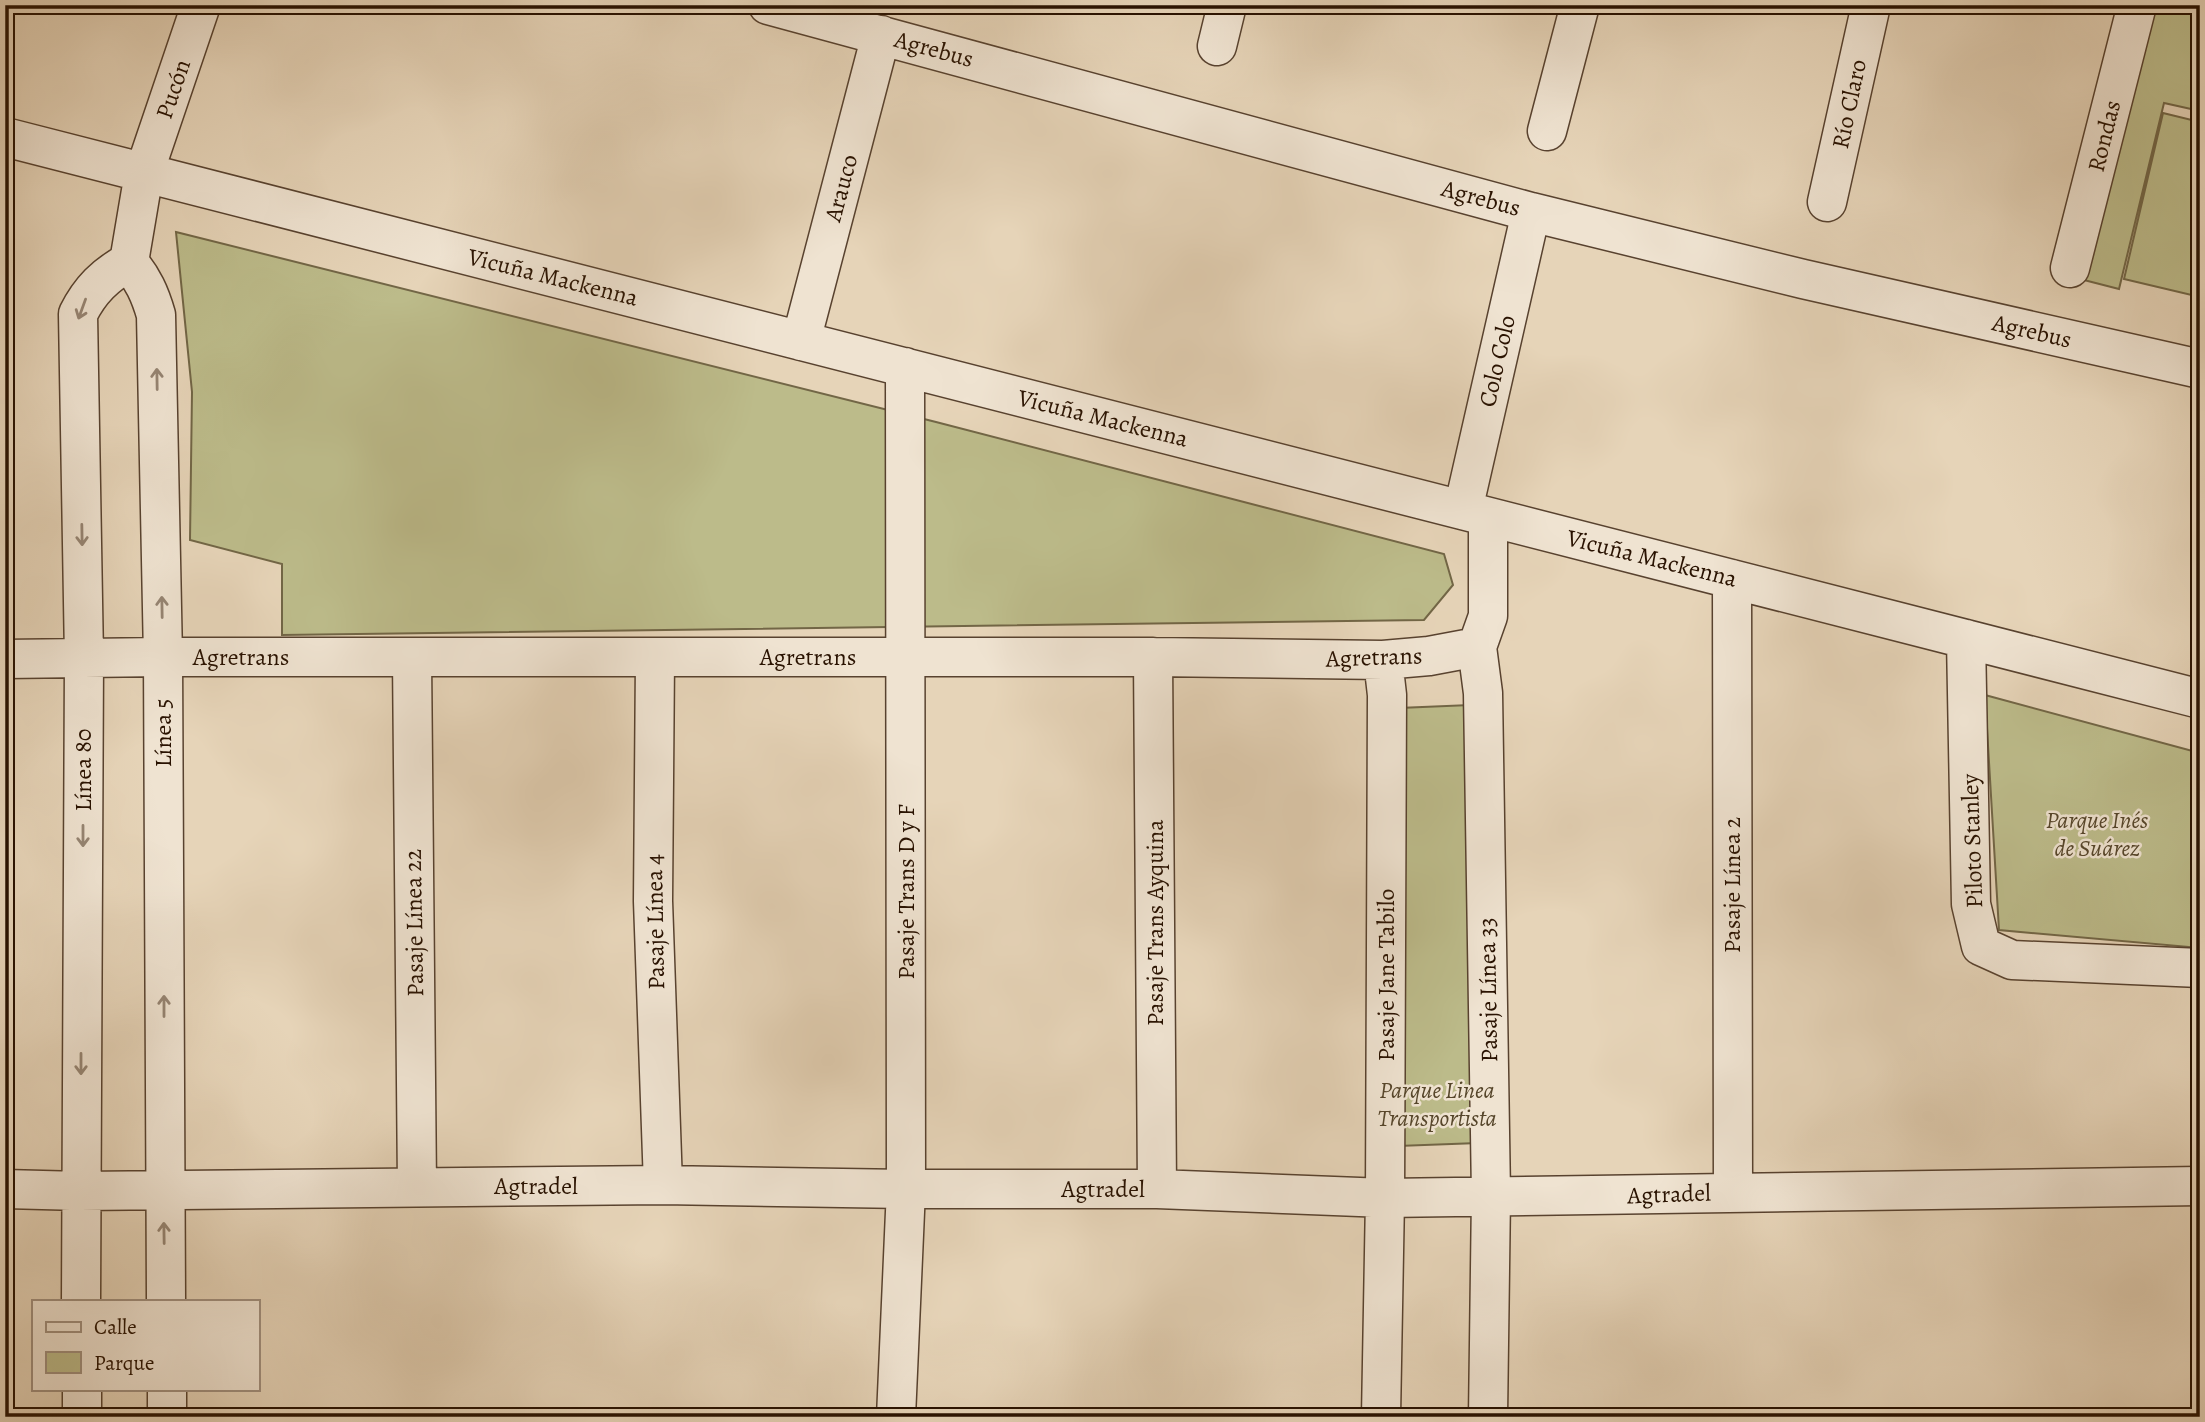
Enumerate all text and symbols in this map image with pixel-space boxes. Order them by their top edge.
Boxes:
street label: Agrebus [890,23,977,75]
street label: Pucón [148,55,198,123]
street label: Río Claro [1824,56,1874,152]
street label: Rondas [2080,97,2128,175]
street label: Arauco [816,151,865,226]
street label: Agrebus [1437,172,1524,224]
street label: Vicuña Mackenna [464,240,642,314]
one-way arrow [75,298,87,319]
street label: Agrebus [1988,306,2075,356]
street label: Colo Colo [1471,312,1523,410]
one-way arrow [151,368,164,391]
street label: Vicuña Mackenna [1014,381,1192,455]
street label: Vicuña Mackenna [1563,521,1741,595]
one-way arrow [75,524,88,547]
one-way arrow [155,595,169,618]
street label: Agretrans [1324,639,1423,675]
street label: Agretrans [192,641,289,673]
street label: Agretrans [759,641,856,673]
street label: Línea 5 [147,698,179,768]
street label: Línea 80 [67,728,99,812]
street label: Piloto Stanley [1954,773,1990,909]
street label: Pasaje Trans D y F [890,804,922,980]
park label: Parque Inés de Suárez [2046,804,2148,864]
street label: Pasaje Línea 2 [1716,817,1748,953]
street label: Pasaje Trans Ayquina [1139,819,1171,1026]
one-way arrow [76,825,89,848]
street label: Pasaje Línea 22 [397,849,431,997]
street label: Pasaje Línea 4 [638,854,672,990]
street label: Pasaje Jane Tabilo [1370,888,1402,1062]
street label: Pasaje Línea 33 [1471,917,1505,1063]
one-way arrow [157,994,170,1017]
one-way arrow [74,1052,88,1075]
park label: Parque Linea Transportista [1377,1074,1497,1134]
street label: Agtradel [493,1170,578,1202]
street label: Agtradel [1060,1173,1145,1205]
street label: Agtradel [1626,1177,1711,1211]
one-way arrow [158,1222,171,1245]
legend [32,1300,259,1390]
text: Calle [94,1313,137,1341]
text: Parque [94,1349,154,1377]

